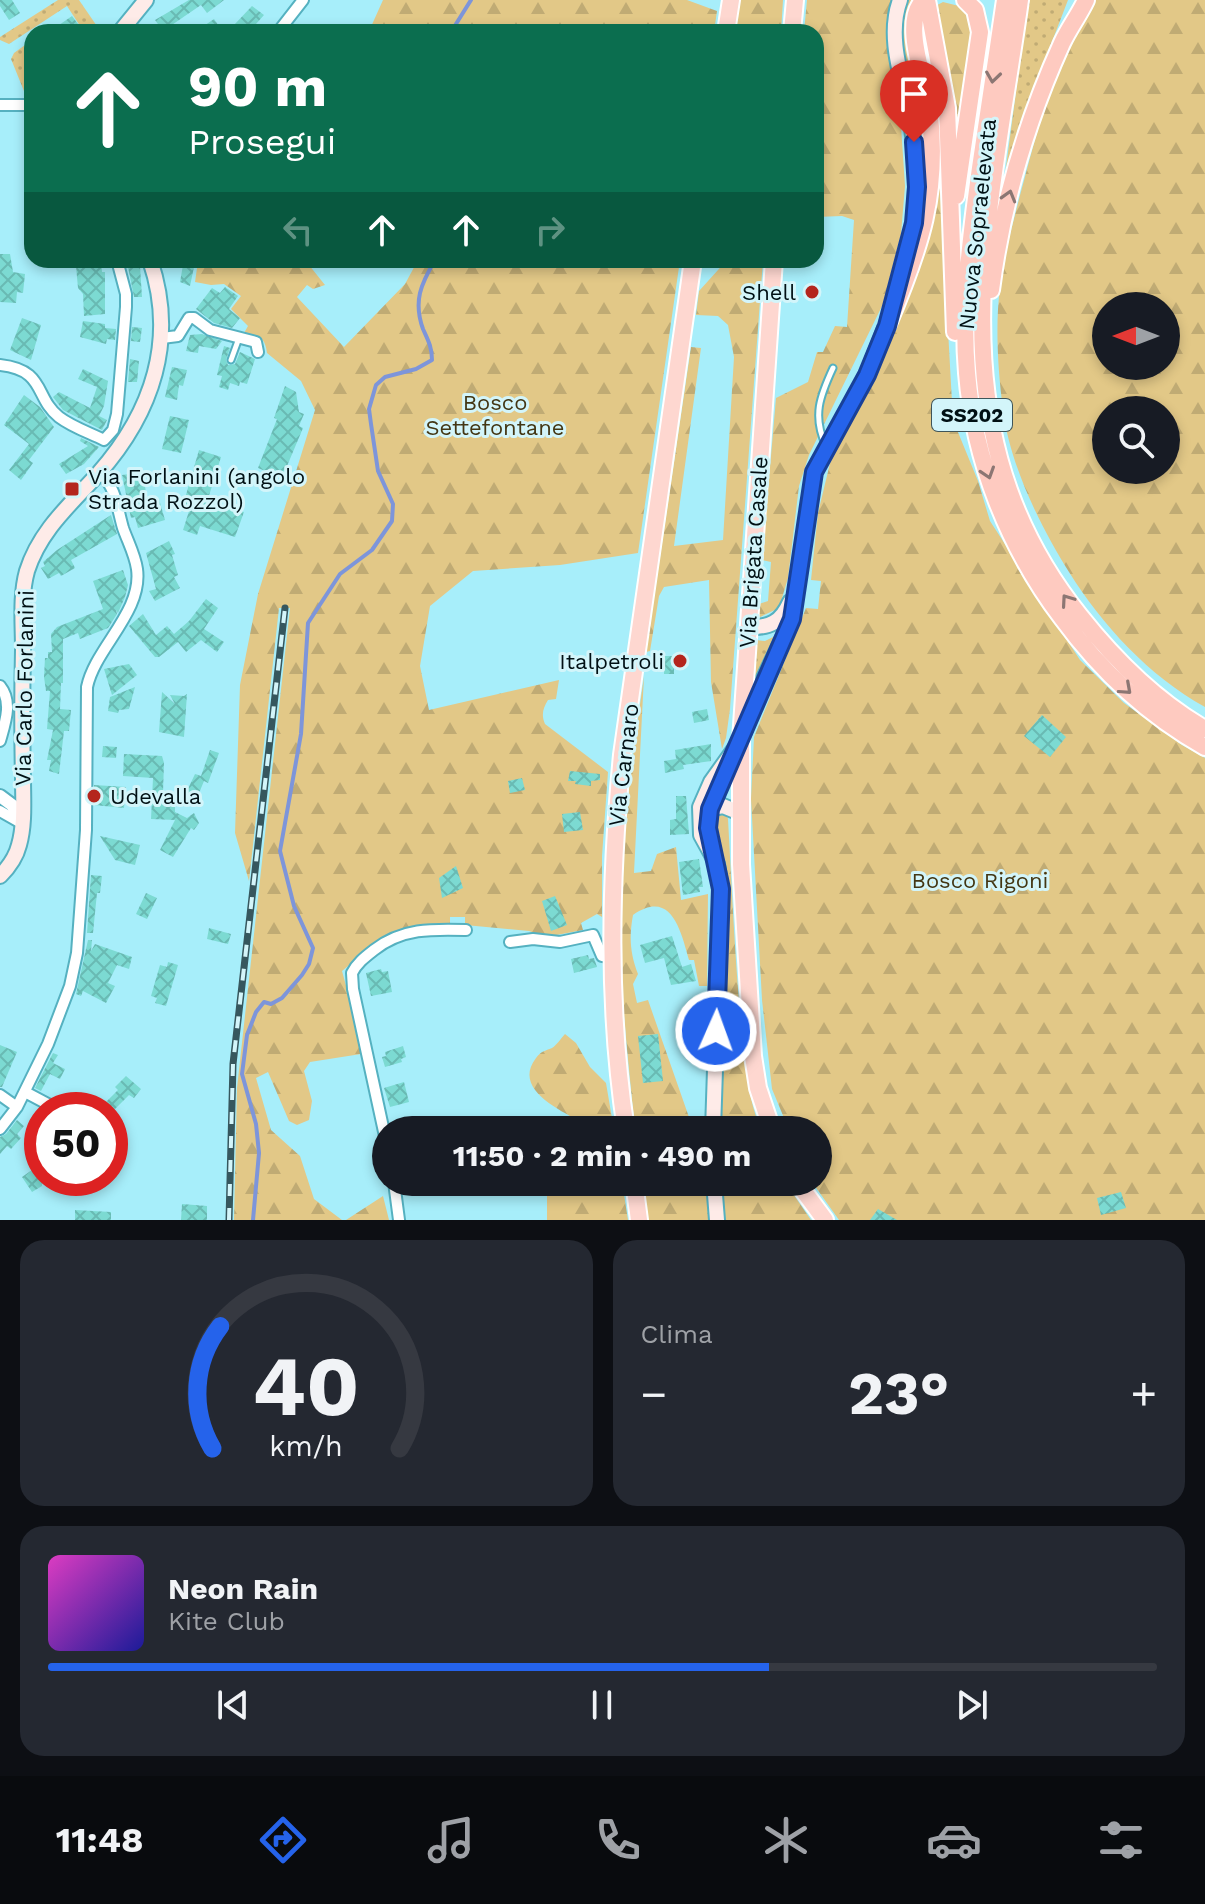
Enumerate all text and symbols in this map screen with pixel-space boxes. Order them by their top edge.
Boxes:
text: 90 m [188,54,327,120]
icon: ahead [56,56,160,160]
pin [880,60,948,142]
one-way arrow [986,70,1003,84]
icon: arrive [892,72,936,116]
street label: Nuova Sopraelevata [954,117,1001,331]
text: Prosegui [188,121,336,163]
one-way arrow [1000,189,1016,203]
icon: left [276,208,320,252]
icon: ahead [360,208,404,252]
icon: ahead [444,208,488,252]
icon: right [528,208,572,252]
place label: Shell [742,280,796,305]
marker: Shell [803,283,821,301]
north arrow [1092,292,1180,380]
map controls [1092,292,1180,484]
park label: Bosco Settefontane [425,390,565,440]
button: search [1092,396,1180,484]
road number: SS202 [932,399,1012,431]
street label: Via Brigata Casale [734,455,773,649]
place label: Via Forlanini (angolo Strada Rozzol) [88,464,305,514]
one-way arrow [978,465,994,479]
marker: Via Forlanini (angolo Strada Rozzol) [63,480,81,498]
street label: Via Carlo Forlanini [10,590,39,786]
one-way arrow [1062,594,1077,608]
place label: Italpetroli [559,649,664,674]
marker: Italpetroli [671,652,689,670]
one-way arrow [1116,679,1131,694]
street label: Via Carnaro [604,702,643,828]
place label: Udevalla [110,784,201,809]
marker: Udevalla [85,787,103,805]
park label: Bosco Rigoni [912,868,1048,893]
position arrow [674,989,758,1073]
speed limit sign: 50 [24,1092,128,1196]
text: 11:50 · 2 min · 490 m [453,1138,751,1173]
text: Clima [641,1319,713,1349]
text: 40 [253,1338,360,1435]
text: 23° [848,1358,949,1429]
text: − [641,1368,667,1420]
text: + [1130,1368,1157,1420]
text: km/h [269,1429,343,1463]
text: Neon Rain [168,1571,318,1606]
text: Kite Club [168,1606,285,1636]
icon: previous [211,1683,255,1727]
icon: pause [580,1683,624,1727]
icon: next [950,1683,994,1727]
icon: directions [255,1812,311,1868]
icon: music [423,1812,479,1868]
icon: phone [590,1812,646,1868]
icon: climate [758,1812,814,1868]
icon: car [926,1812,982,1868]
icon: filters [1093,1812,1149,1868]
text: 11:48 [56,1819,144,1861]

